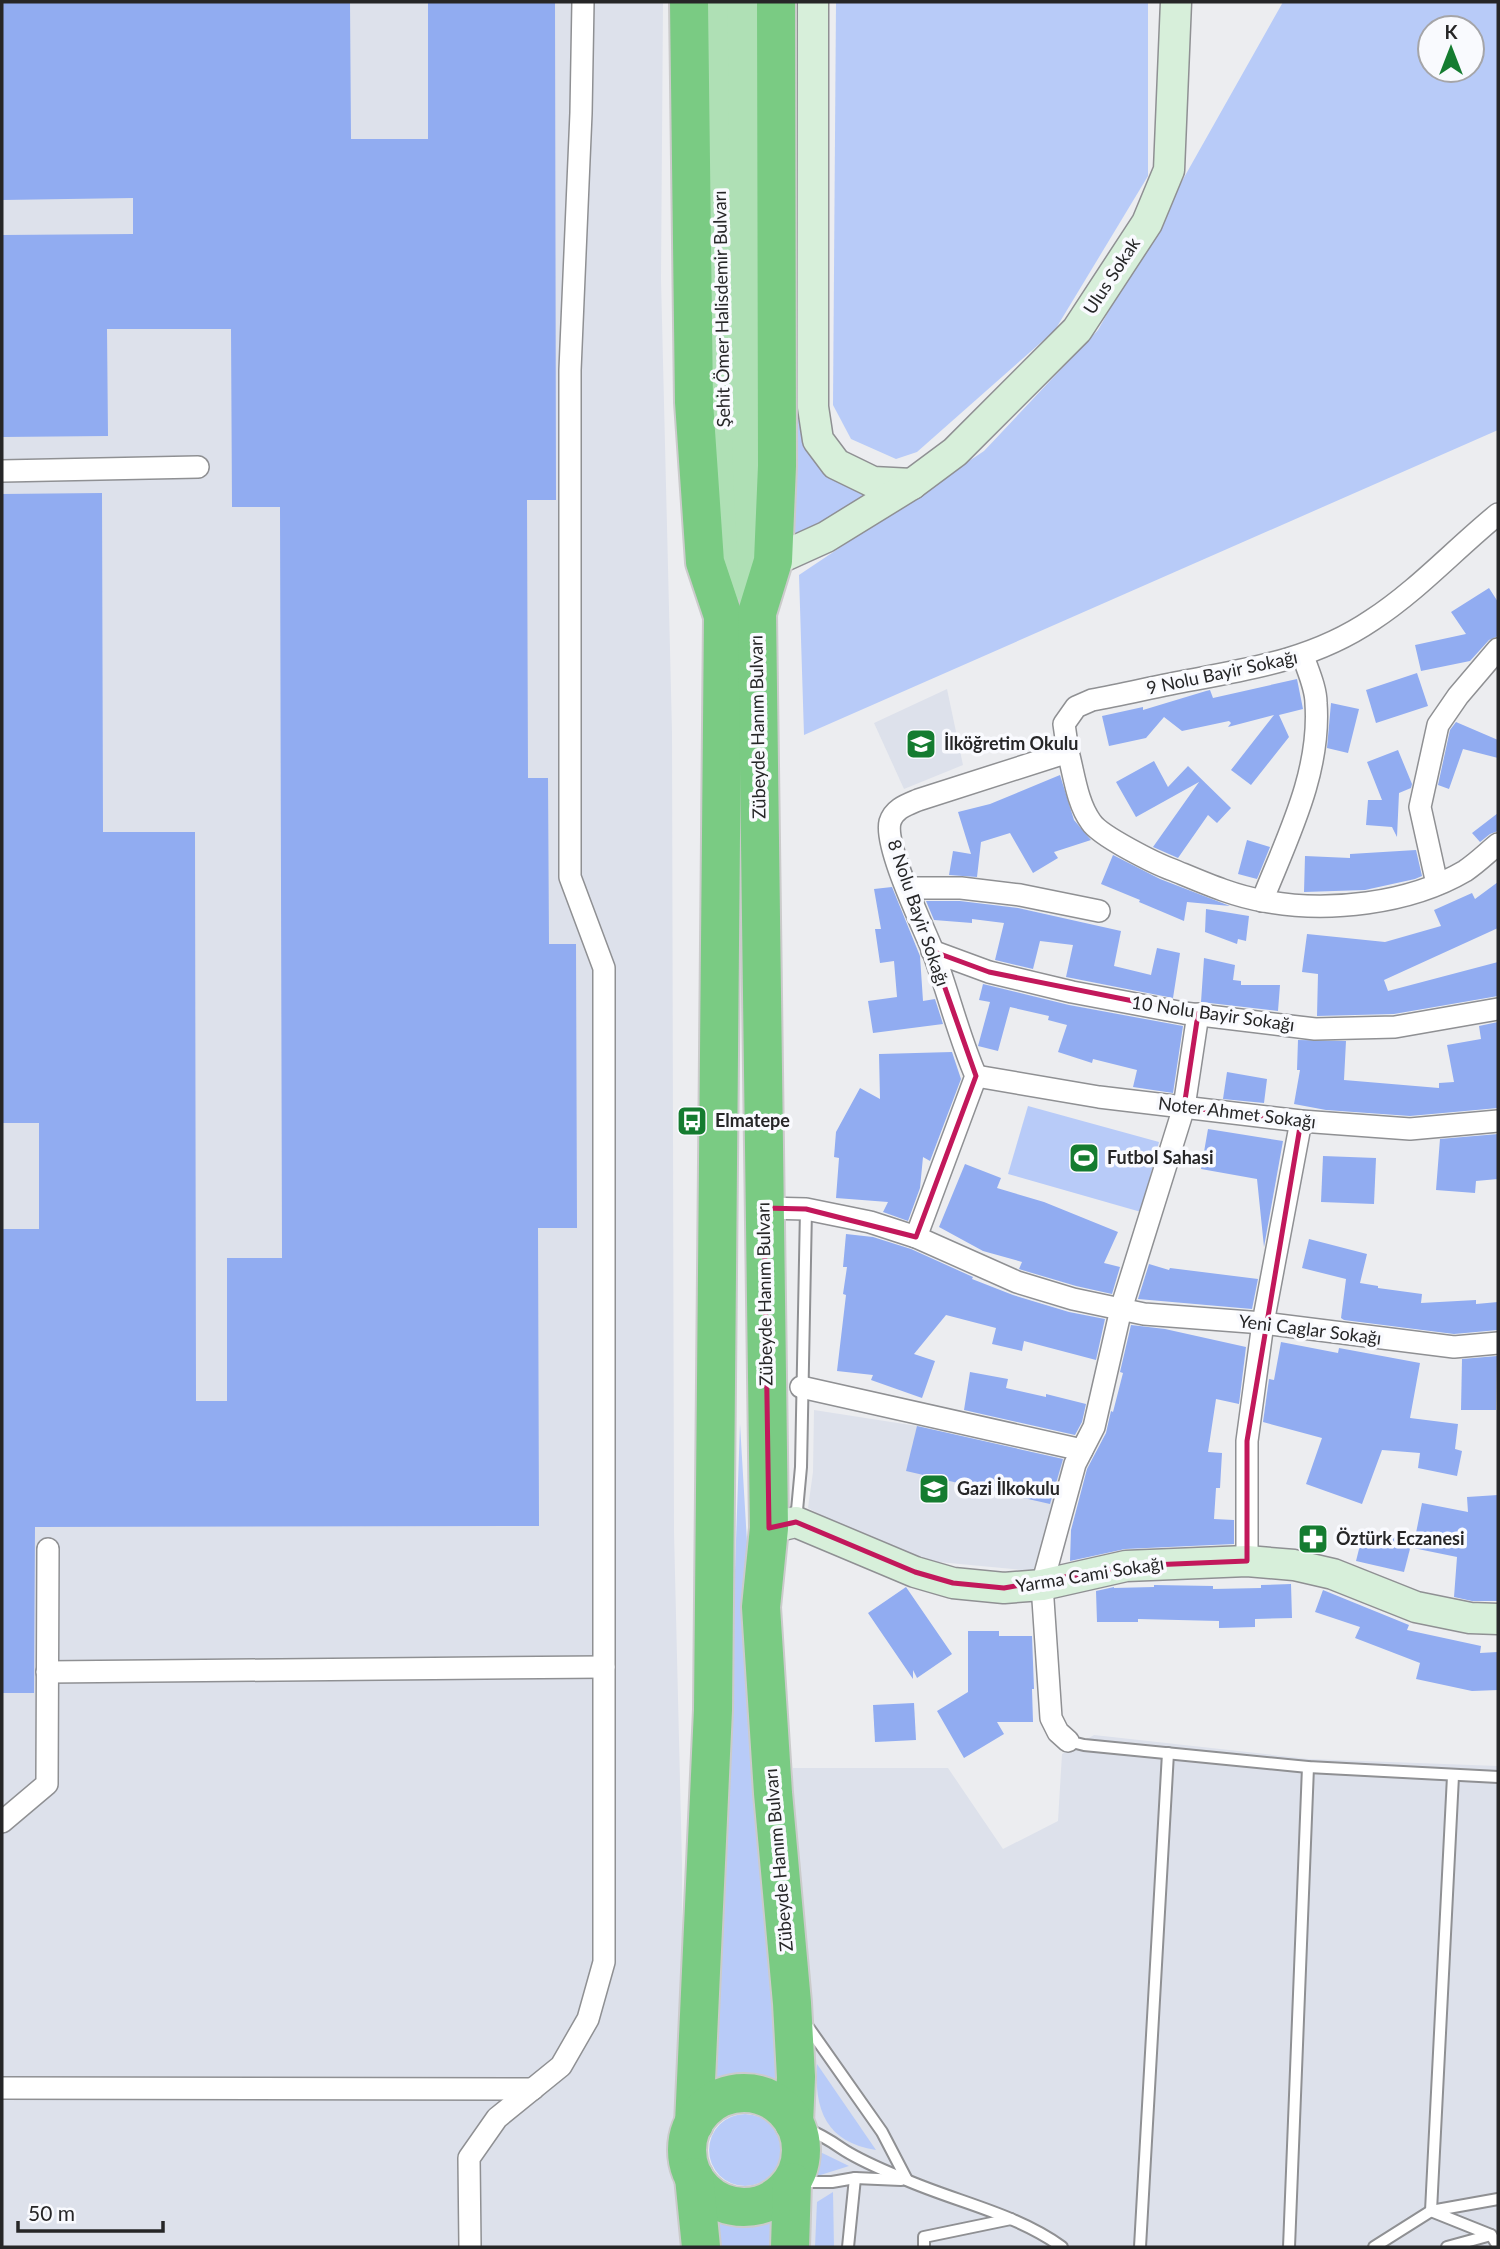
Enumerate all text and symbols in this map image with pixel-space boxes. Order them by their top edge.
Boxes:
north arrow [1416,14,1486,84]
text: K [1444,20,1458,43]
street label: Şehit Ömer Halisdemir Bulvarı [708,190,734,428]
street label: Ulus Sokak [1078,232,1145,318]
street label: Zübeyde Hanım Bulvarı [744,635,770,819]
street label: 9 Nolu Bayir Sokağı [1144,645,1299,699]
school or university icon: İlköğretim Okulu [904,727,938,761]
place label: İlköğretim Okulu [944,732,1078,754]
street label: 8 Nolu Bayir Sokağı [883,836,954,989]
street label: 10 Nolu Bayir Sokağı [1130,991,1296,1035]
street label: Noter Ahmet Sokağı [1157,1091,1317,1133]
bus stop icon: Elmatepe [675,1104,709,1138]
place label: Elmatepe [715,1109,790,1131]
sports icon: Futbol Sahasi [1067,1141,1101,1175]
place label: Futbol Sahasi [1107,1146,1213,1168]
street label: Zübeyde Hanım Bulvarı [751,1202,777,1386]
street label: Yeni Caglar Sokağı [1237,1309,1383,1349]
school or university icon: Gazi İlkokulu [917,1472,951,1506]
place label: Gazi İlkokulu [957,1477,1060,1499]
pharmacy icon: Öztürk Eczanesi [1296,1522,1330,1556]
place label: Öztürk Eczanesi [1336,1527,1465,1549]
street label: Yarma Cami Sokağı [1014,1551,1165,1597]
street label: Zübeyde Hanım Bulvarı [759,1768,797,1953]
scale bar [18,2190,163,2234]
text: 50 m [28,2200,75,2225]

